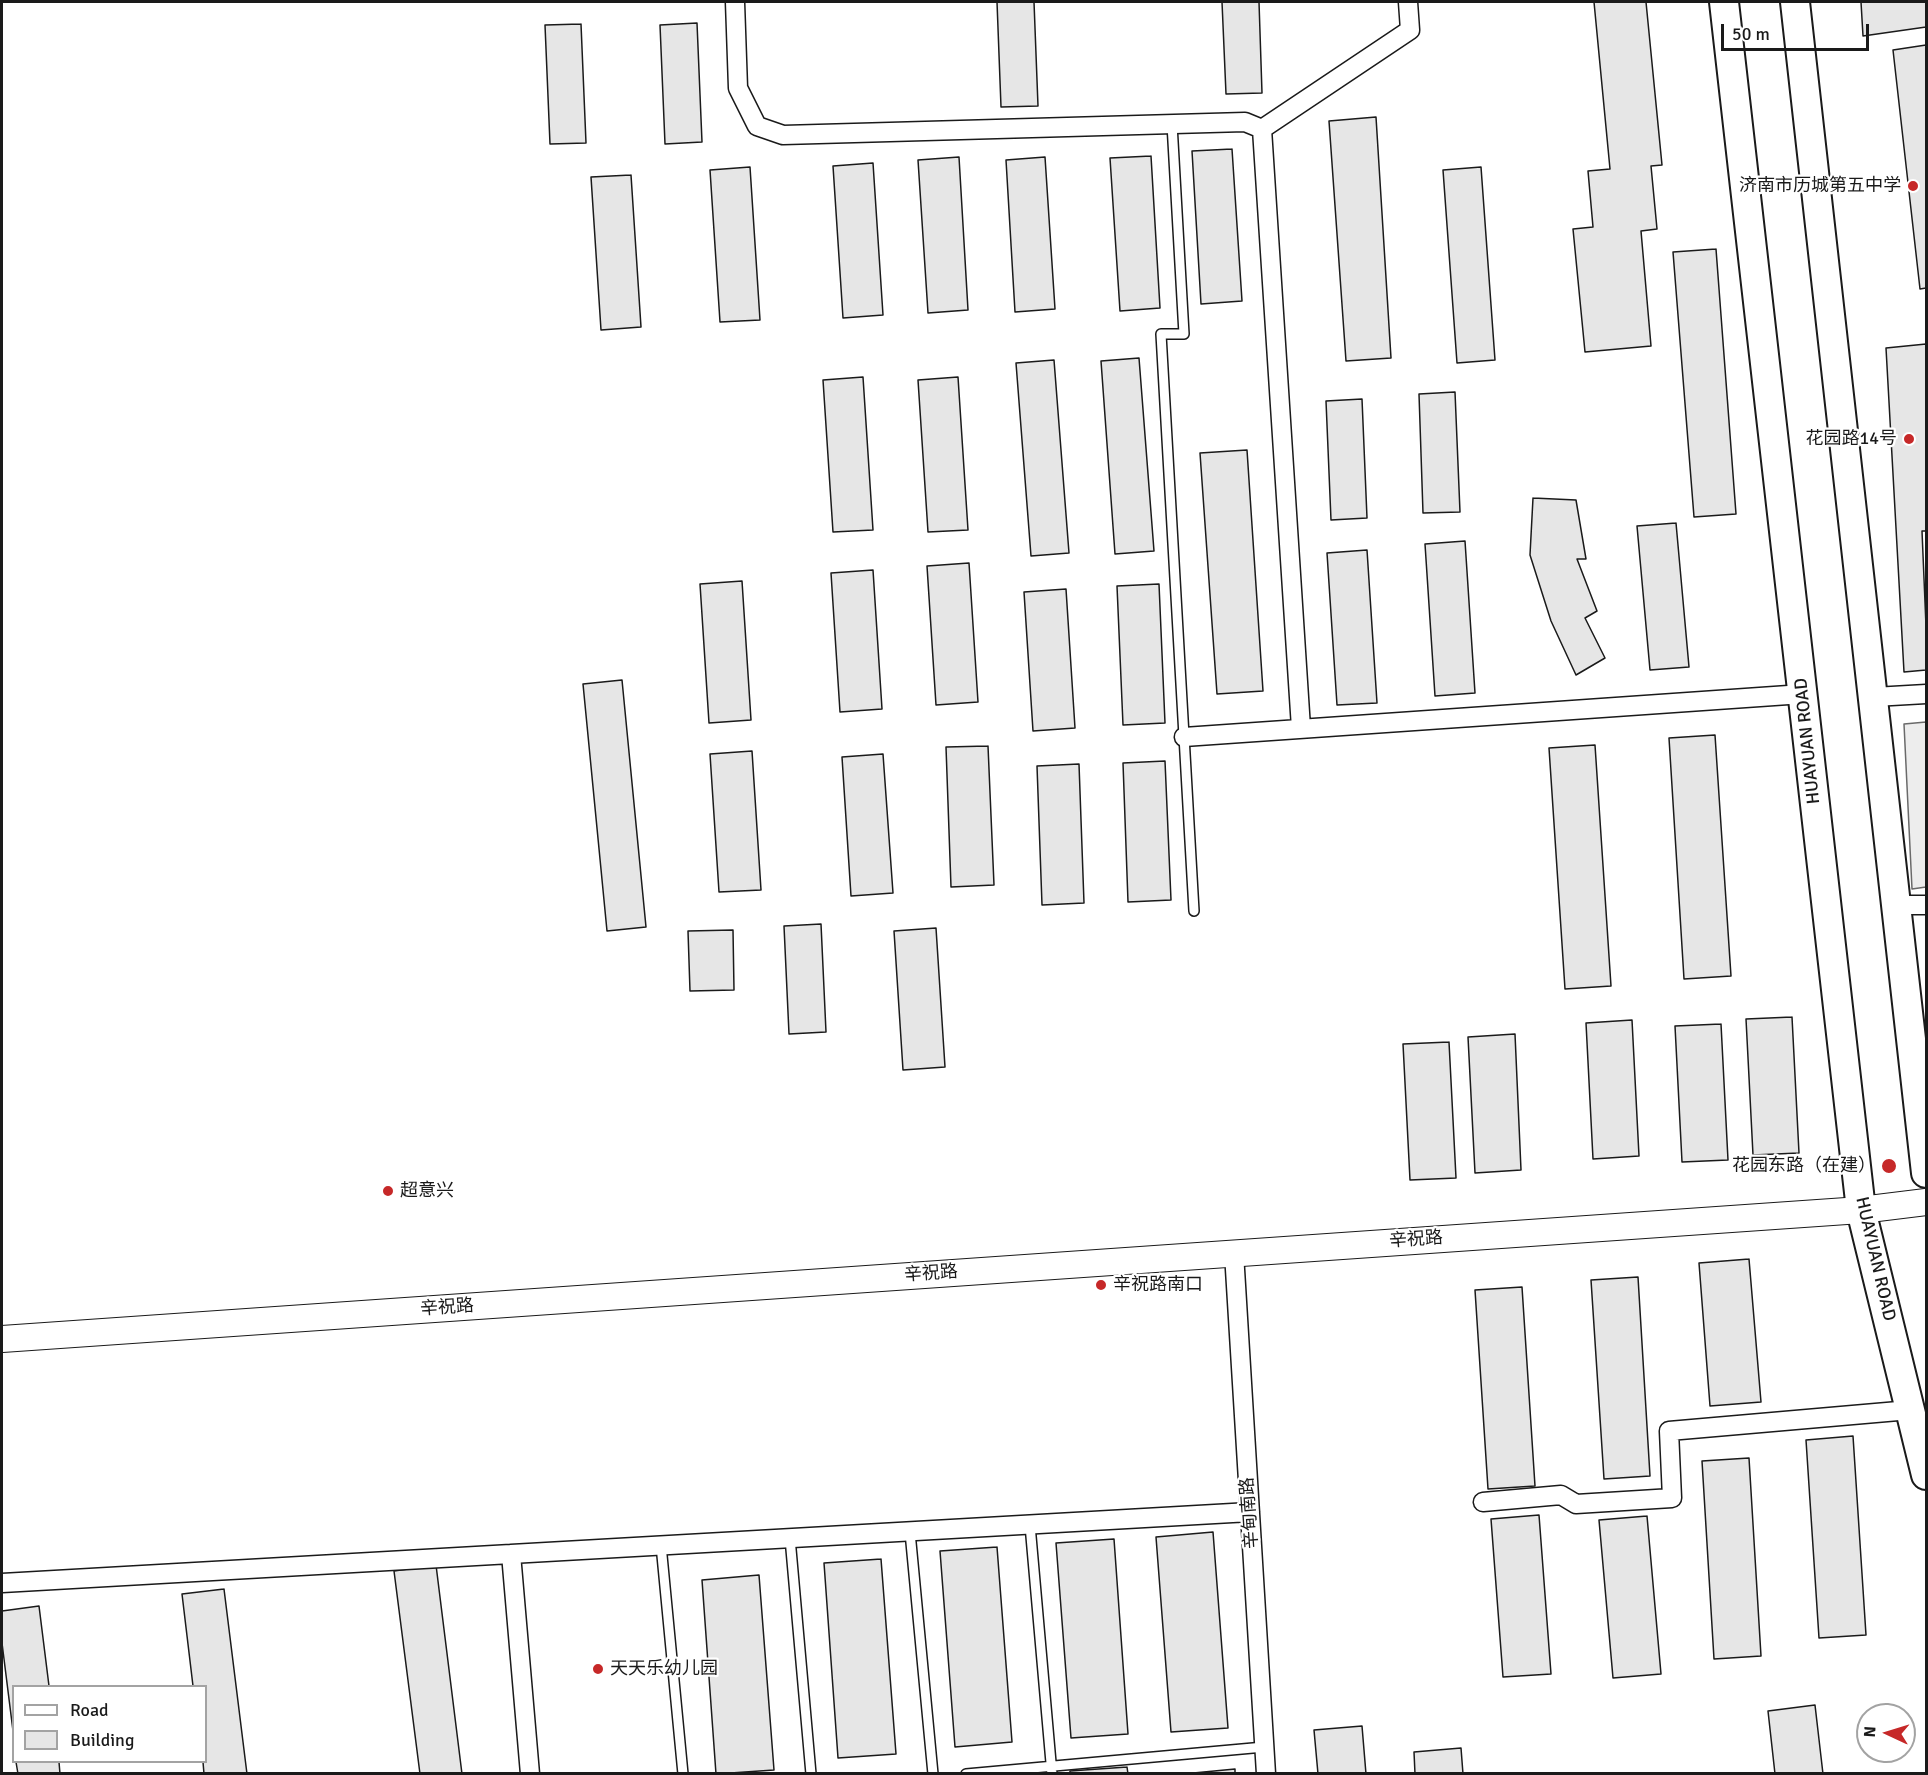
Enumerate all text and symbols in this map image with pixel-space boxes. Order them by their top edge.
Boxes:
scale bar [1724,12,1872,50]
text: 50 m [1732,23,1770,45]
place label: 济南市历城第五中学 [1739,175,1901,197]
marker: 济南市历城第五中学 [1906,179,1920,193]
place label: 花园路14号 [1806,428,1897,450]
marker: 花园路14号 [1902,432,1916,446]
street label: HUAYUAN ROAD [1791,677,1825,805]
place label: 花园东路（在建） [1732,1155,1876,1177]
marker: 花园东路（在建） [1880,1157,1898,1175]
place label: 超意兴 [400,1180,454,1202]
marker: 超意兴 [381,1184,395,1198]
street label: HUAYUAN ROAD [1850,1195,1900,1323]
street label: 辛祝路 [1388,1227,1444,1253]
street label: 辛祝路 [903,1261,959,1287]
place label: 辛祝路南口 [1113,1274,1203,1296]
marker: 辛祝路南口 [1094,1278,1108,1292]
street label: 辛祝路 [419,1295,475,1321]
street label: 辛甸南路 [1237,1476,1263,1550]
place label: 天天乐幼儿园 [610,1658,718,1680]
marker: 天天乐幼儿园 [591,1662,605,1676]
legend [12,1685,207,1763]
text: Road [70,1699,109,1721]
north arrow [1856,1703,1916,1763]
text: N [1860,1726,1880,1738]
text: Building [70,1729,134,1751]

